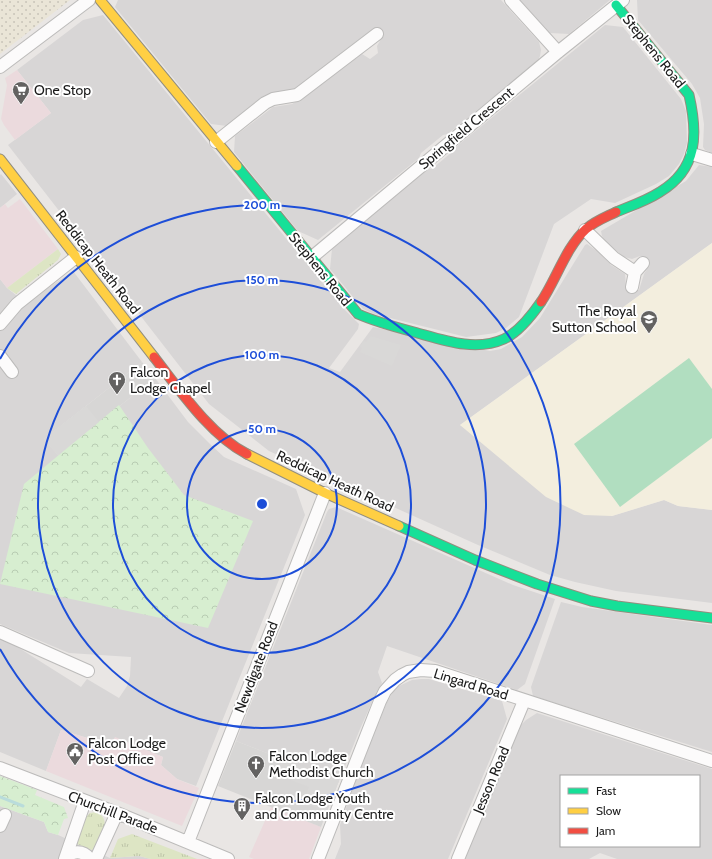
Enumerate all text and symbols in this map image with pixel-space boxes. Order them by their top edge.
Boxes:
street label: Stephens Road [619,11,689,91]
supermarket icon: One Stop [11,80,31,105]
place label: One Stop [34,81,91,99]
street label: Springfield Crescent [415,83,517,173]
text: 200 m [244,197,280,212]
street label: Reddicap Heath Road [52,206,144,318]
street label: Stephens Road [285,229,355,309]
text: 150 m [246,272,278,287]
place label: The Royal Sutton School [552,302,637,336]
school or university icon: The Royal Sutton School [639,309,659,334]
text: 100 m [245,347,279,362]
place label: Falcon Lodge Chapel [130,363,212,397]
church icon: Falcon Lodge Chapel [107,370,127,395]
text: 50 m [248,421,276,436]
street label: Reddicap Heath Road [274,446,396,516]
centre of rings [255,497,269,511]
street label: Newdigate Road [230,619,282,715]
street label: Lingard Road [432,664,510,704]
place label: Falcon Lodge Post Office [88,734,166,768]
public building icon: Falcon Lodge Post Office [65,741,85,766]
street label: Jesson Road [468,744,513,817]
place label: Falcon Lodge Methodist Church [269,747,374,781]
church icon: Falcon Lodge Methodist Church [246,754,266,779]
legend [560,775,700,847]
text: Fast [596,783,616,798]
street label: Churchill Parade [65,787,161,837]
place label: Falcon Lodge Youth and Community Centre [255,789,394,823]
building icon: Falcon Lodge Youth and Community Centre [232,796,252,821]
text: Slow [596,803,621,818]
text: Jam [595,823,615,838]

